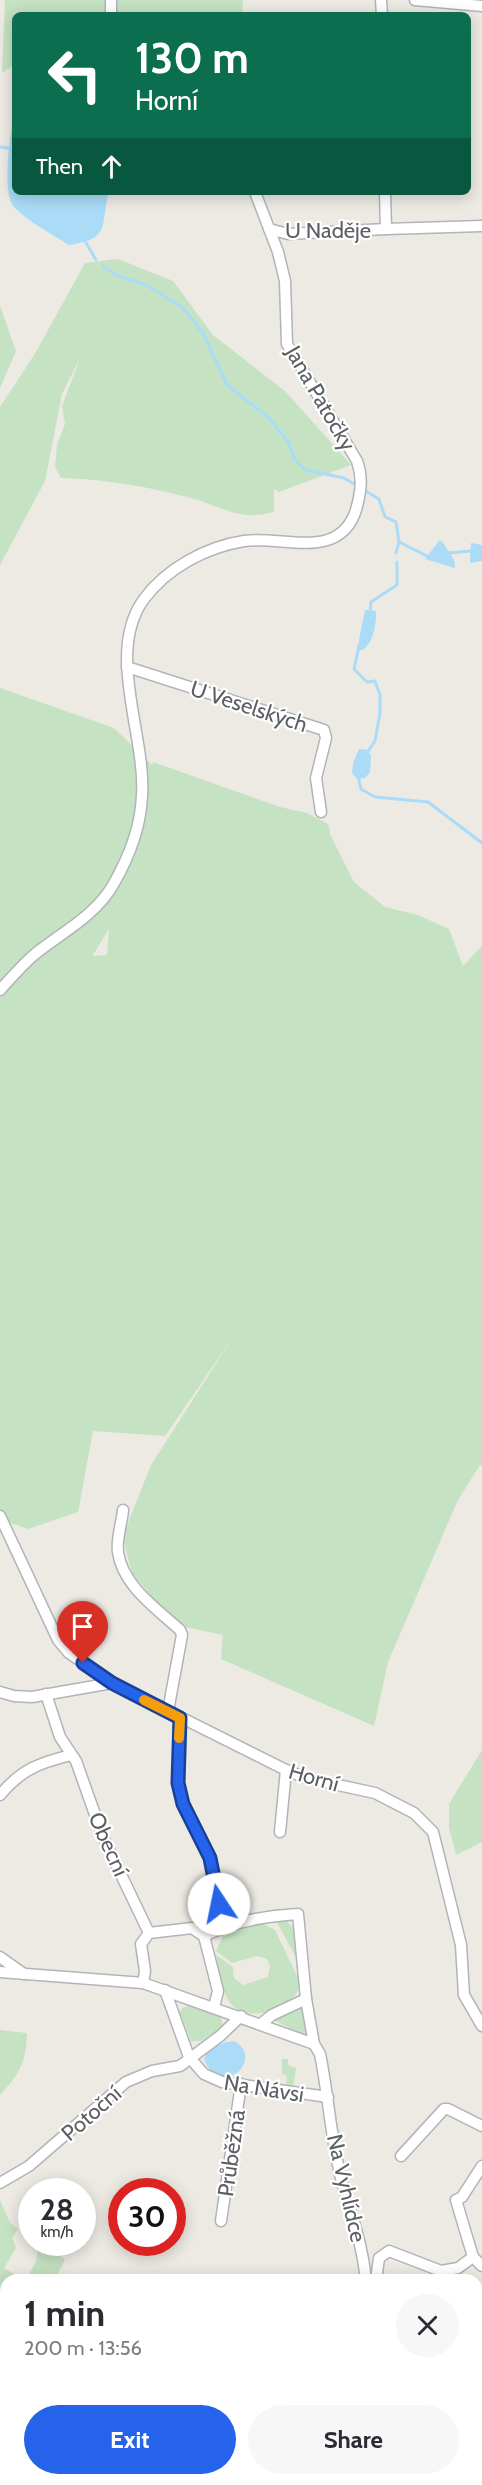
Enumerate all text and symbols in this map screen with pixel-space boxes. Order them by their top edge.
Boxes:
text: 130 m [135,32,249,84]
icon: left [36,36,114,114]
text: Horní [135,84,198,117]
icon: ahead [95,150,128,183]
text: Then [36,153,83,180]
street label: U Naděje [285,217,371,244]
street label: Jana Patočky [279,340,361,456]
street label: U Veselských [187,675,311,738]
pin [57,1601,108,1663]
icon: arrive [66,1610,99,1643]
street label: Horní [286,1757,343,1798]
street label: Obecní [83,1808,135,1881]
position arrow [187,1872,251,1936]
street label: Na Návsi [222,2069,306,2108]
street label: Potoční [56,2080,127,2147]
street label: Průběžná [212,2107,251,2198]
street label: Na Vyhlídce [321,2131,372,2245]
speed limit sign: 30 [108,2178,186,2256]
text: 28 [40,2191,74,2228]
text: km/h [41,2223,73,2241]
text: 1 min [24,2291,105,2335]
button: close [396,2294,459,2357]
text: 200 m · 13:56 [24,2336,142,2360]
button: Exit [24,2405,236,2474]
button: Share [248,2405,459,2474]

